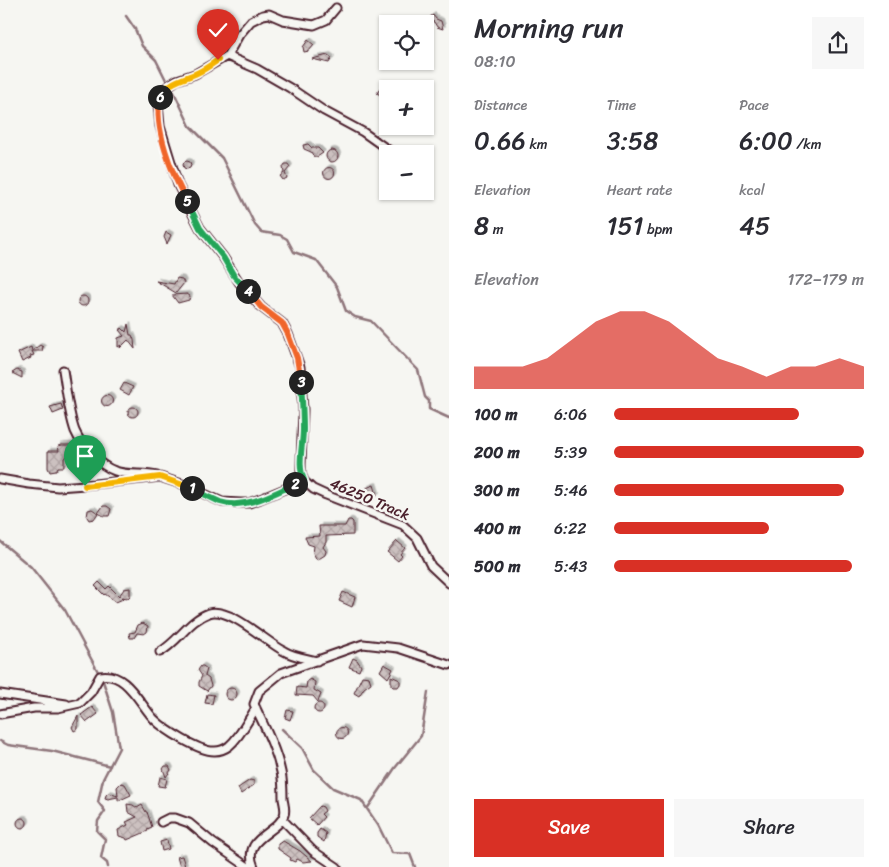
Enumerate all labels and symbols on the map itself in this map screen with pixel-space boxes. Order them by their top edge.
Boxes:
pin [197,9,239,60]
pin: 6 [148,84,172,110]
pin: 5 [174,188,200,214]
pin: 4 [236,278,260,304]
pin: 3 [288,370,314,394]
pin [64,435,106,486]
street label: 46250 Track [326,470,414,528]
pin: 2 [282,472,308,496]
pin: 1 [180,476,204,500]

